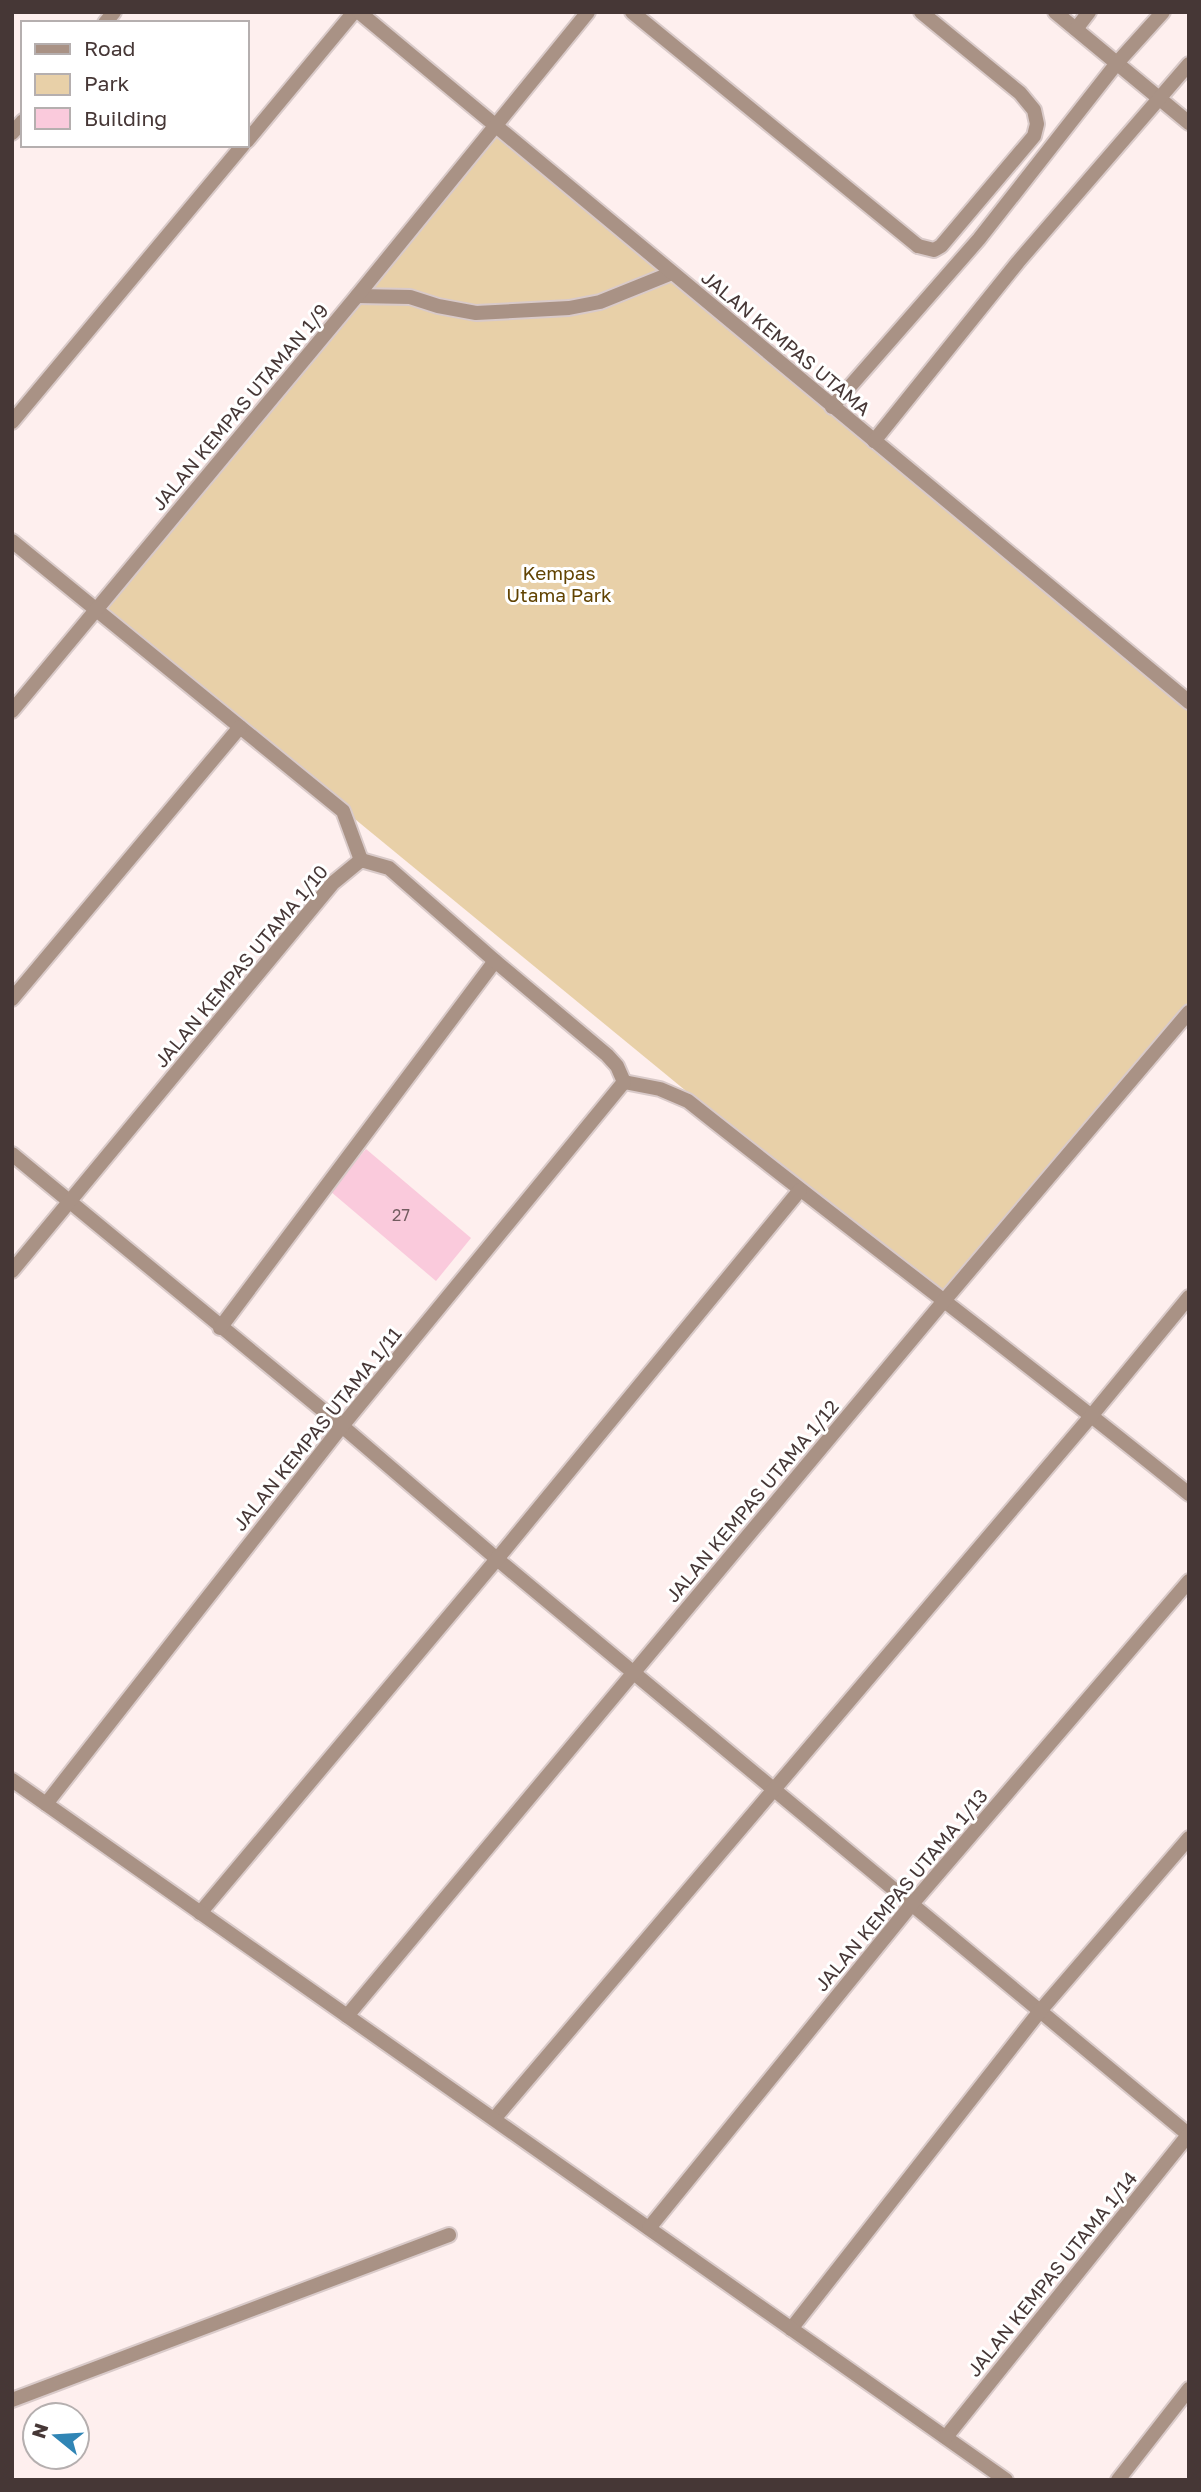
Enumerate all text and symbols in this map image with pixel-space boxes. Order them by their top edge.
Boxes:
legend [21,21,248,147]
text: Road [84,35,135,61]
text: Park [84,70,130,96]
text: Building [84,105,167,131]
street label: JALAN KEMPAS UTAMA [697,265,876,420]
street label: JALAN KEMPAS UTAMAN 1/9 [146,299,333,515]
park label: Kempas Utama Park [506,561,612,606]
street label: JALAN KEMPAS UTAMA 1/10 [149,860,332,1072]
house number: 27 [392,1205,410,1225]
street label: JALAN KEMPAS UTAMA 1/11 [227,1322,406,1535]
street label: JALAN KEMPAS UTAMA 1/12 [660,1395,843,1606]
street label: JALAN KEMPAS UTAMA 1/13 [809,1784,992,1995]
street label: JALAN KEMPAS UTAMA 1/14 [962,2166,1141,2381]
north arrow [21,2401,91,2471]
text: N [26,2420,53,2441]

